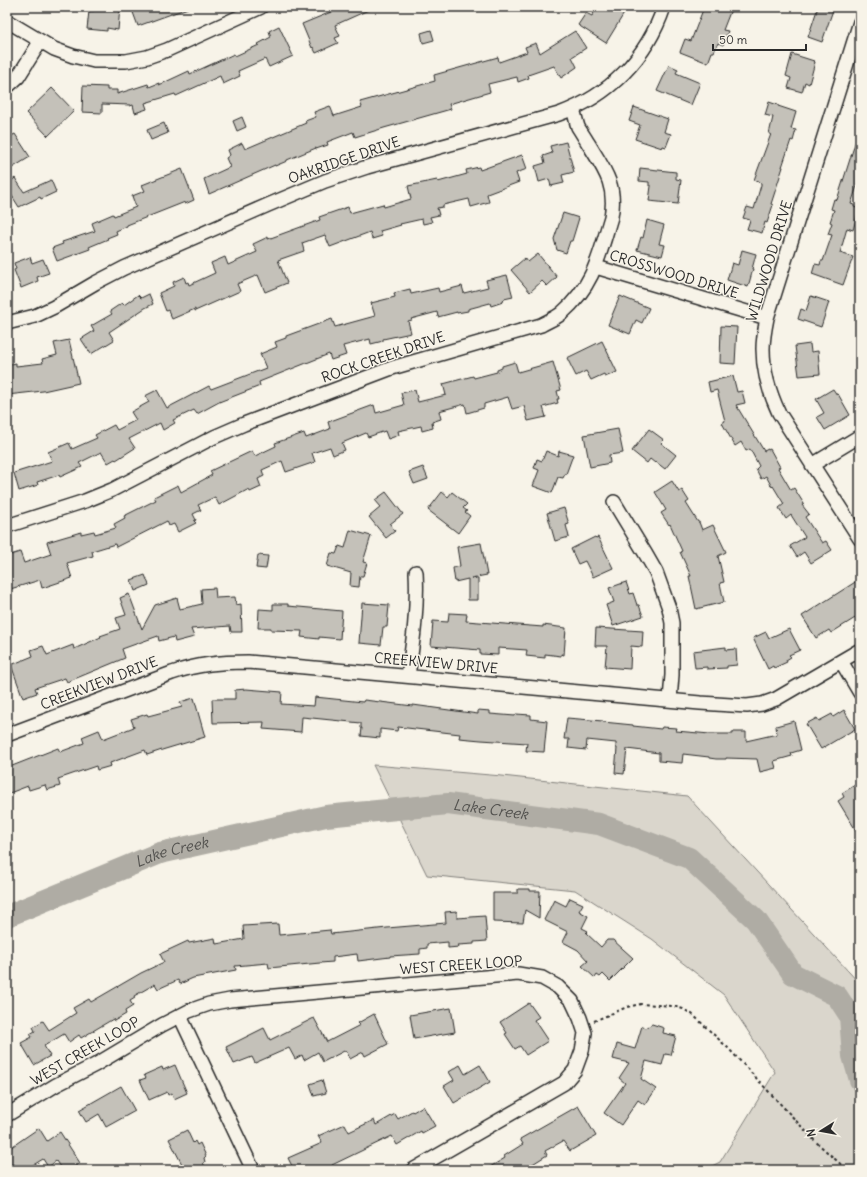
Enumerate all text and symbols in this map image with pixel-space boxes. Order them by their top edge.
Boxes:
scale bar [713,26,806,52]
text: 50 m [719,32,748,47]
street label: OAKRIDGE DRIVE [286,132,402,188]
street label: WILDWOOD DRIVE [742,198,796,324]
street label: CROSSWOOD DRIVE [607,246,741,302]
street label: ROCK CREEK DRIVE [319,327,447,387]
street label: CREEKVIEW DRIVE [373,649,499,677]
street label: CREEKVIEW DRIVE [38,652,160,714]
water label: Lake Creek [452,795,530,824]
water label: Lake Creek [132,832,211,871]
street label: WEST CREEK LOOP [399,952,523,978]
street label: WEST CREEK LOOP [27,1012,143,1090]
north arrow [801,1111,841,1151]
text: N [804,1128,819,1138]

